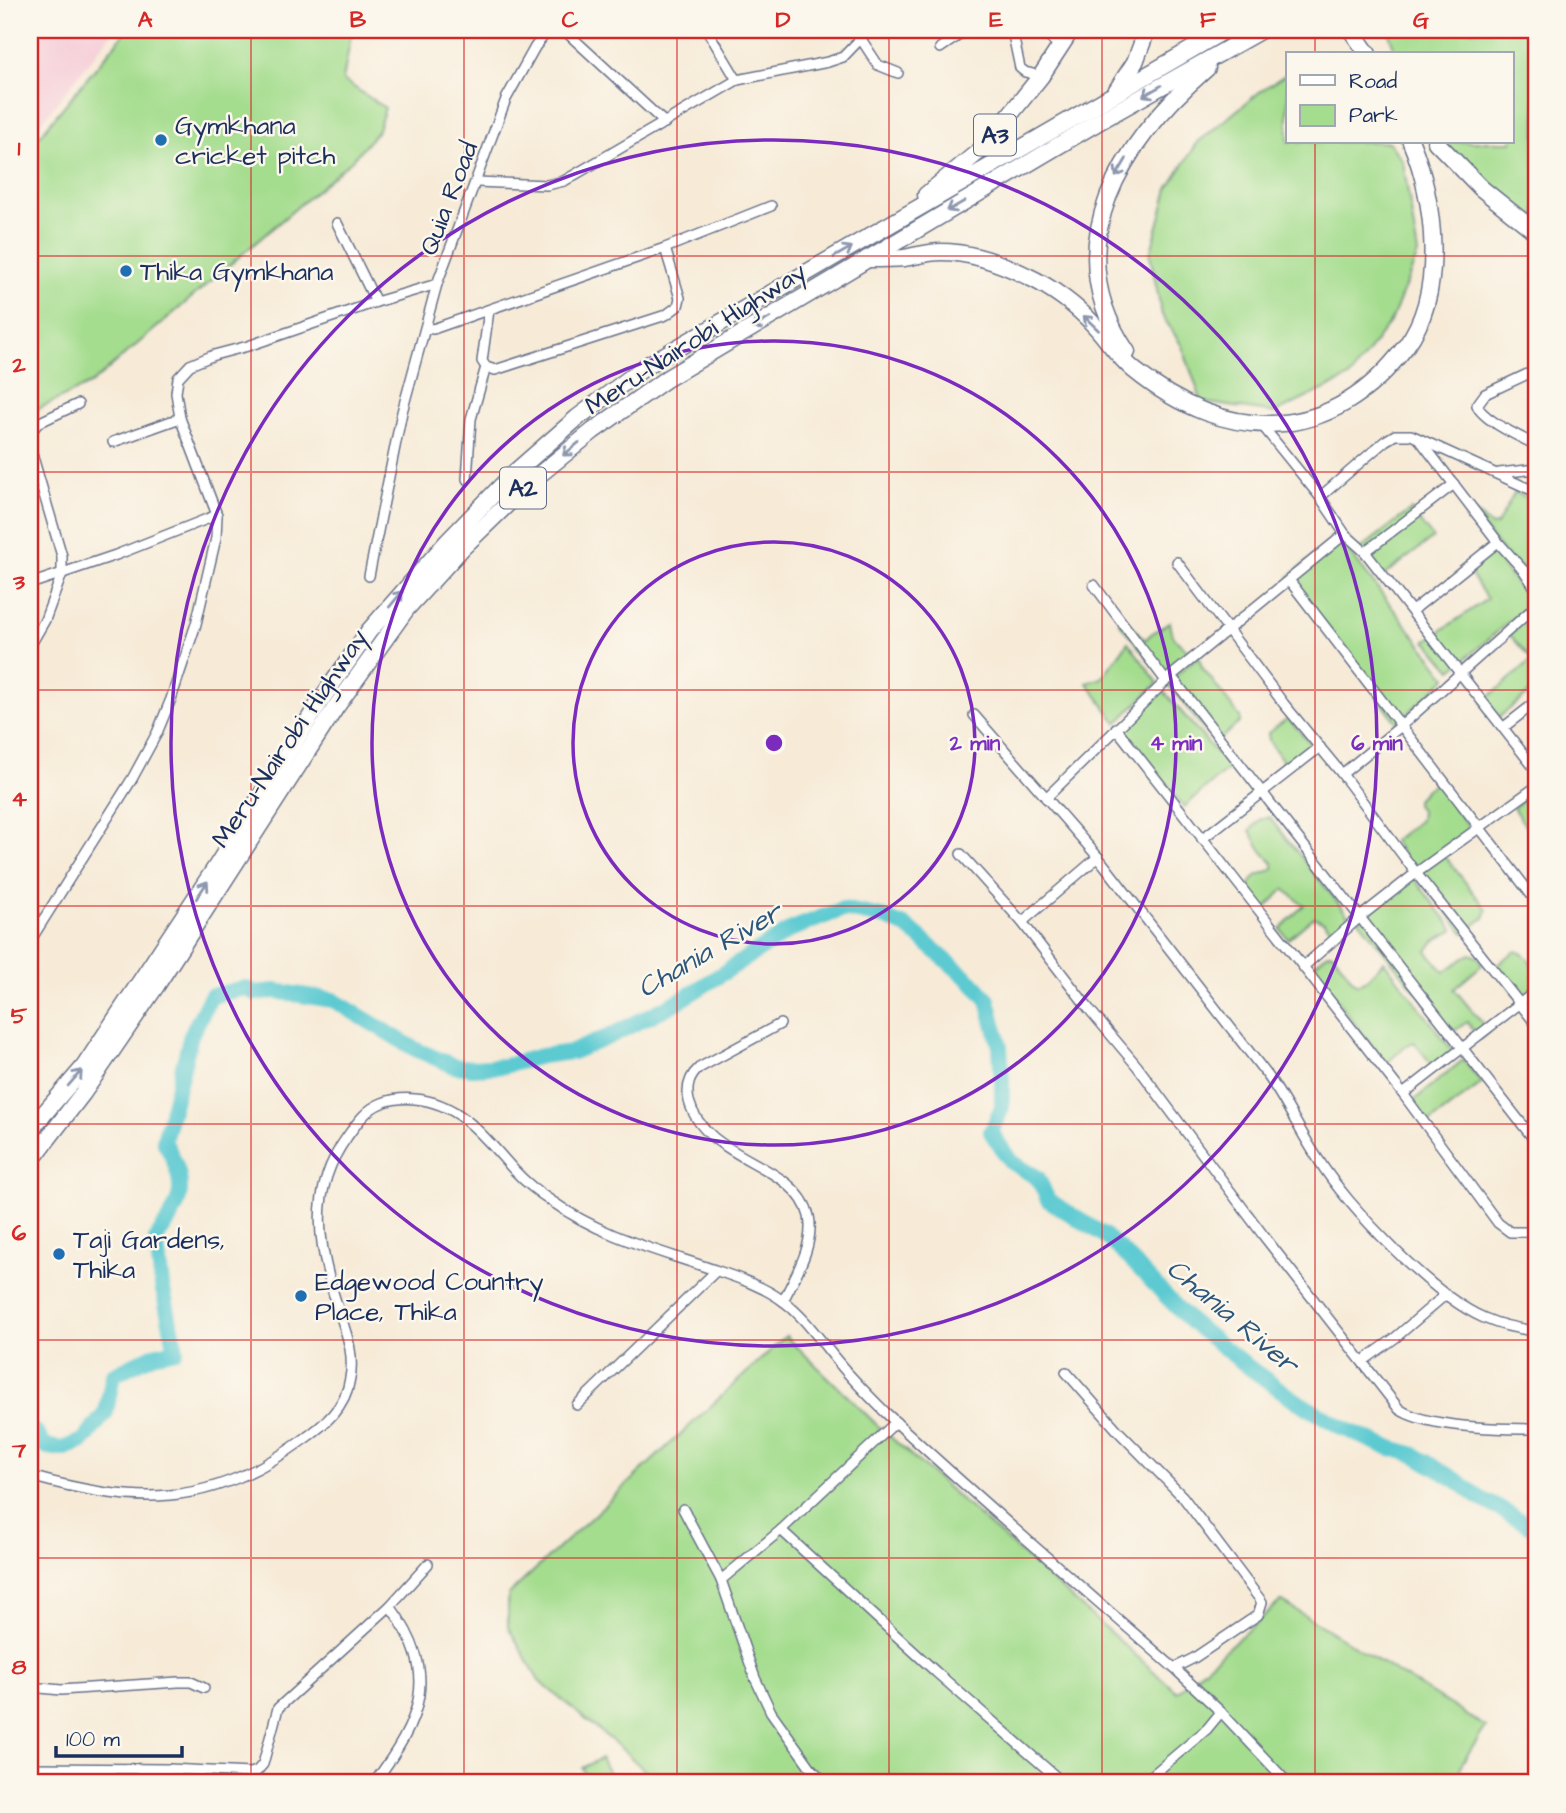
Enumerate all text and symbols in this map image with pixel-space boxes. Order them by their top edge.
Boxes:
text: A [138,4,153,36]
text: B [350,4,367,36]
text: C [562,4,579,36]
text: D [776,4,791,36]
text: E [989,4,1003,36]
text: F [1200,4,1217,36]
text: G [1413,4,1429,36]
legend [1286,52,1514,144]
text: Road [1349,67,1397,96]
one-way arrow [1142,84,1162,98]
text: Park [1349,101,1398,130]
place label: Gymkhana cricket pitch [175,108,336,174]
road number: A3 [974,114,1016,155]
text: 1 [18,132,21,164]
marker: Gymkhana cricket pitch [153,132,169,148]
street label: Quia Road [411,136,487,260]
one-way arrow [1114,157,1128,177]
one-way arrow [946,200,966,214]
one-way arrow [833,244,853,258]
place label: Thika Gymkhana [140,254,333,292]
street label: Meru-Nairobi Highway [578,254,814,426]
marker: Thika Gymkhana [118,263,134,279]
one-way arrow [1083,315,1100,332]
one-way arrow [751,317,771,331]
text: 2 [11,349,26,381]
one-way arrow [563,441,581,456]
road number: A2 [500,467,546,508]
text: 3 [12,566,25,598]
one-way arrow [388,590,404,608]
street label: Meru-Nairobi Highway [203,622,378,856]
text: 2 min [949,729,1001,758]
text: 4 min [1150,729,1203,758]
text: 6 min [1351,729,1403,758]
centre of rings [762,731,786,755]
text: 4 [11,783,27,815]
one-way arrow [195,880,209,900]
water label: Chania River [630,892,791,1007]
text: 5 [11,1000,28,1032]
one-way arrow [67,1070,83,1088]
text: 6 [12,1217,27,1249]
place label: Taji Gardens, Thika [73,1222,225,1288]
marker: Taji Gardens, Thika [51,1246,67,1262]
water label: Chania River [1158,1249,1308,1384]
place label: Edgewood Country Place, Thika [315,1264,544,1330]
marker: Edgewood Country Place, Thika [293,1288,309,1304]
text: 7 [11,1434,27,1466]
text: 8 [12,1651,27,1683]
scale bar [56,1715,182,1759]
text: 100 m [66,1725,121,1754]

